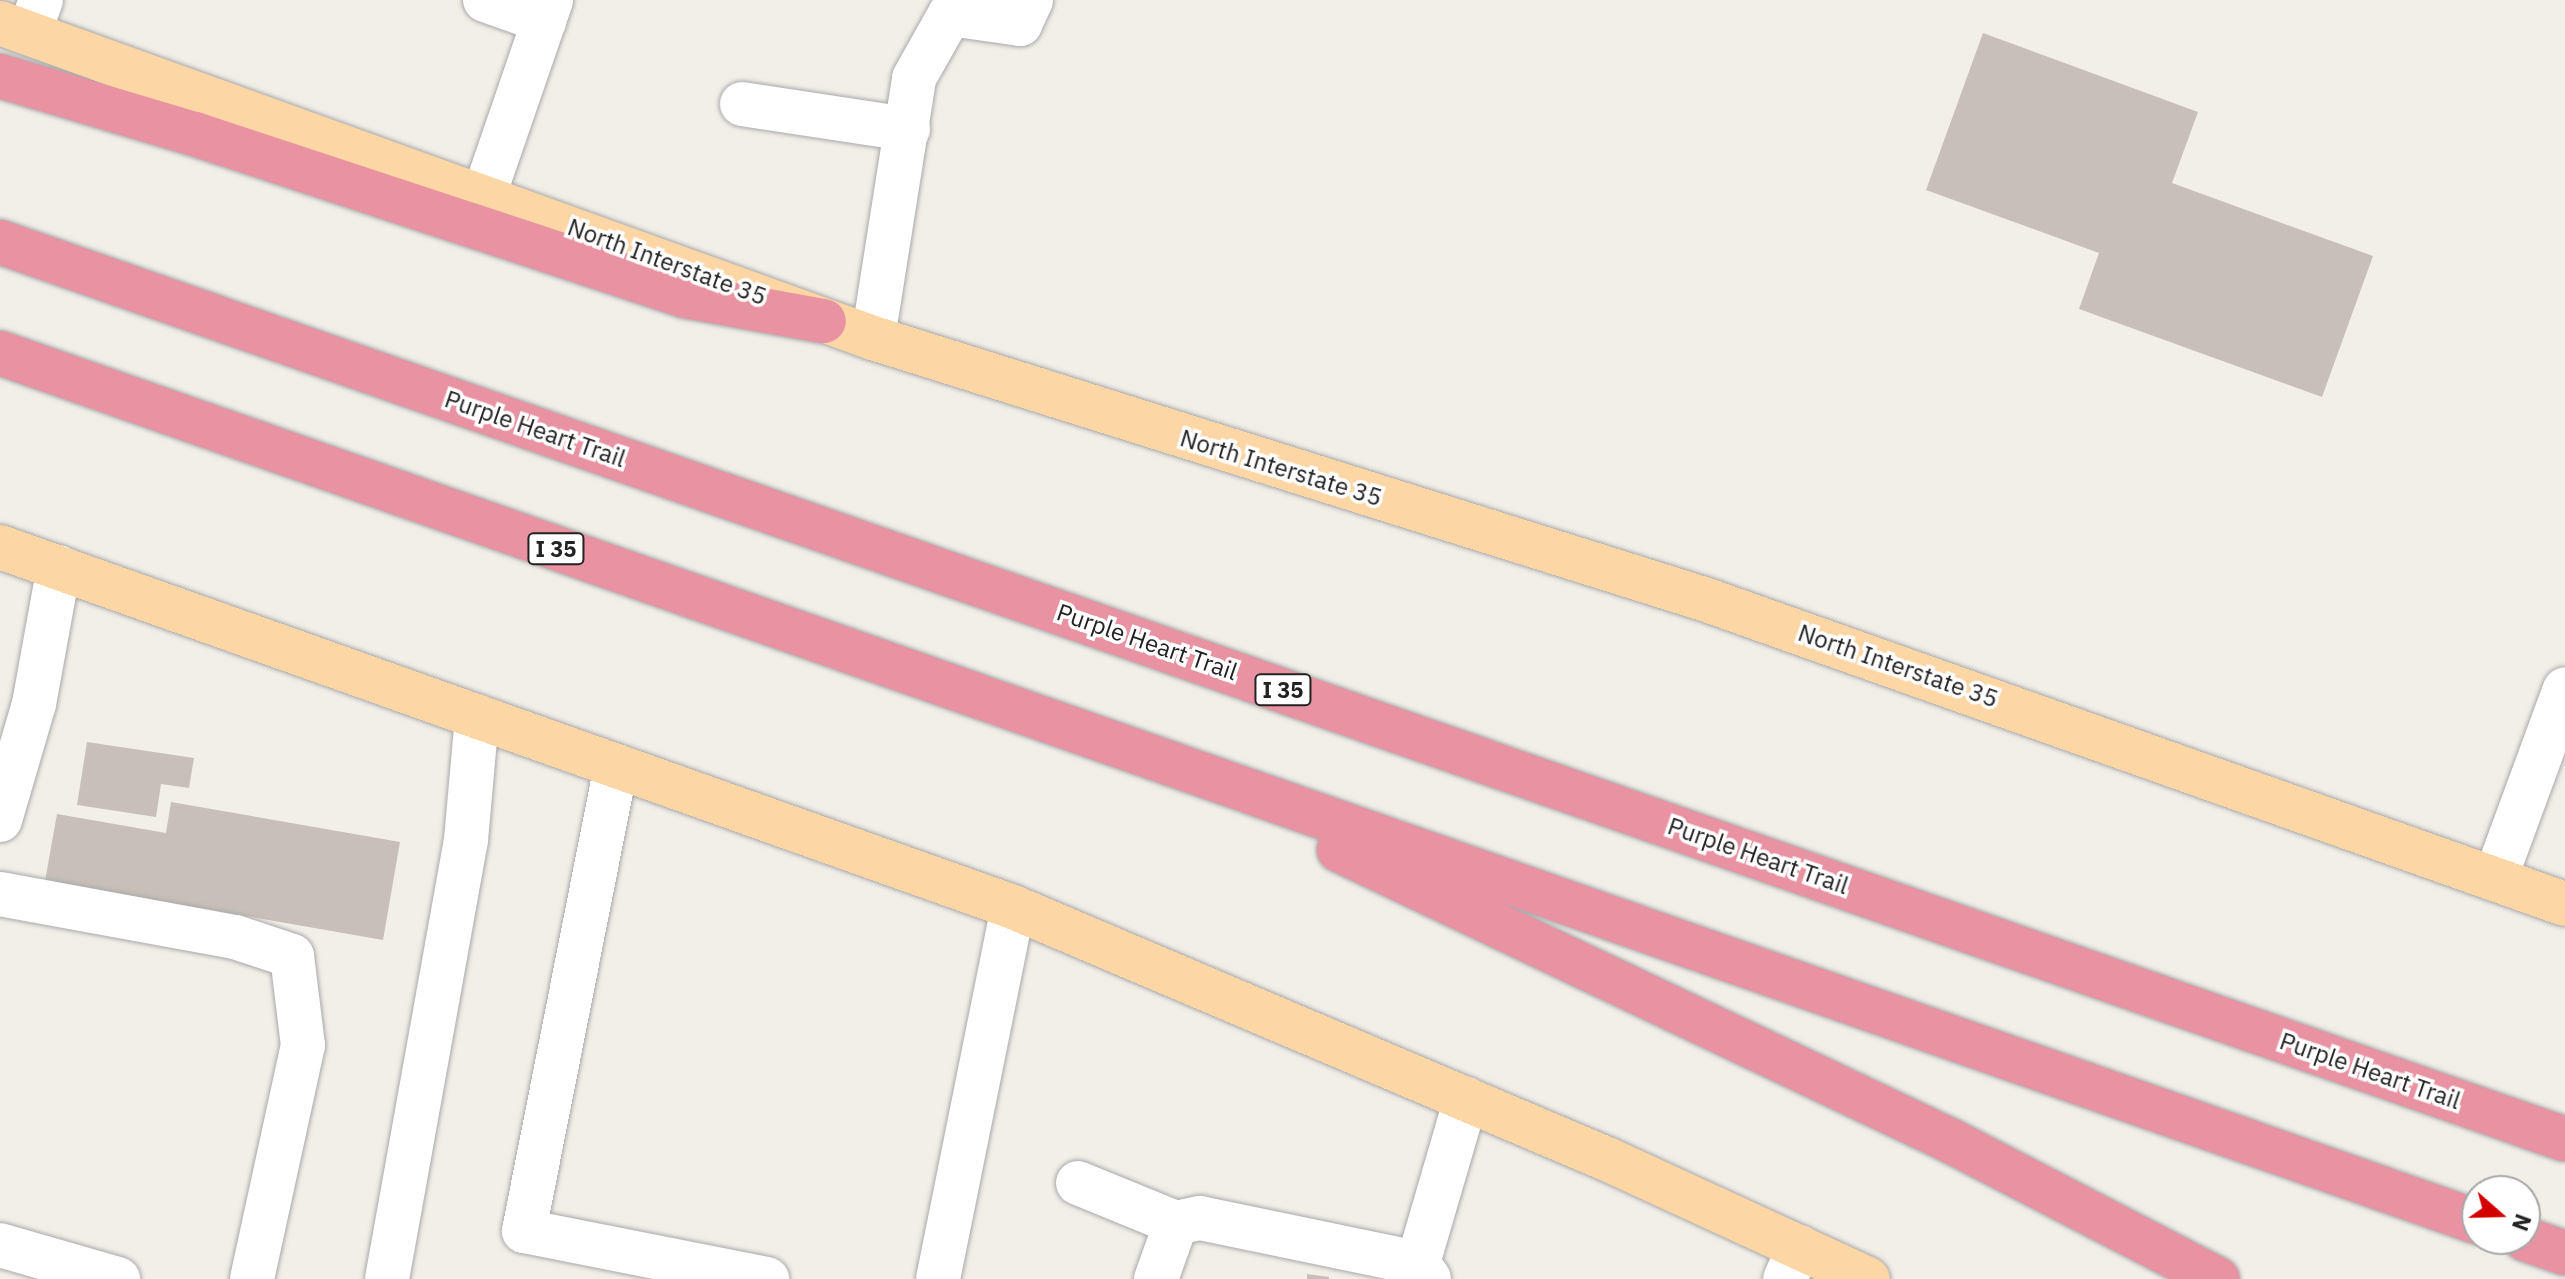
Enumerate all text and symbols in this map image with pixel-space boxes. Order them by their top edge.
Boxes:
street label: North Interstate 35 [564,213,770,311]
street label: Purple Heart Trail [441,385,629,473]
street label: North Interstate 35 [1177,424,1385,512]
road number: I 35 [526,531,586,567]
street label: Purple Heart Trail [1053,598,1241,686]
street label: North Interstate 35 [1794,618,2002,714]
road number: I 35 [1253,672,1313,708]
street label: Purple Heart Trail [1664,812,1852,900]
street label: Purple Heart Trail [2276,1027,2464,1115]
north arrow [2461,1175,2541,1255]
text: N [2506,1210,2538,1235]

